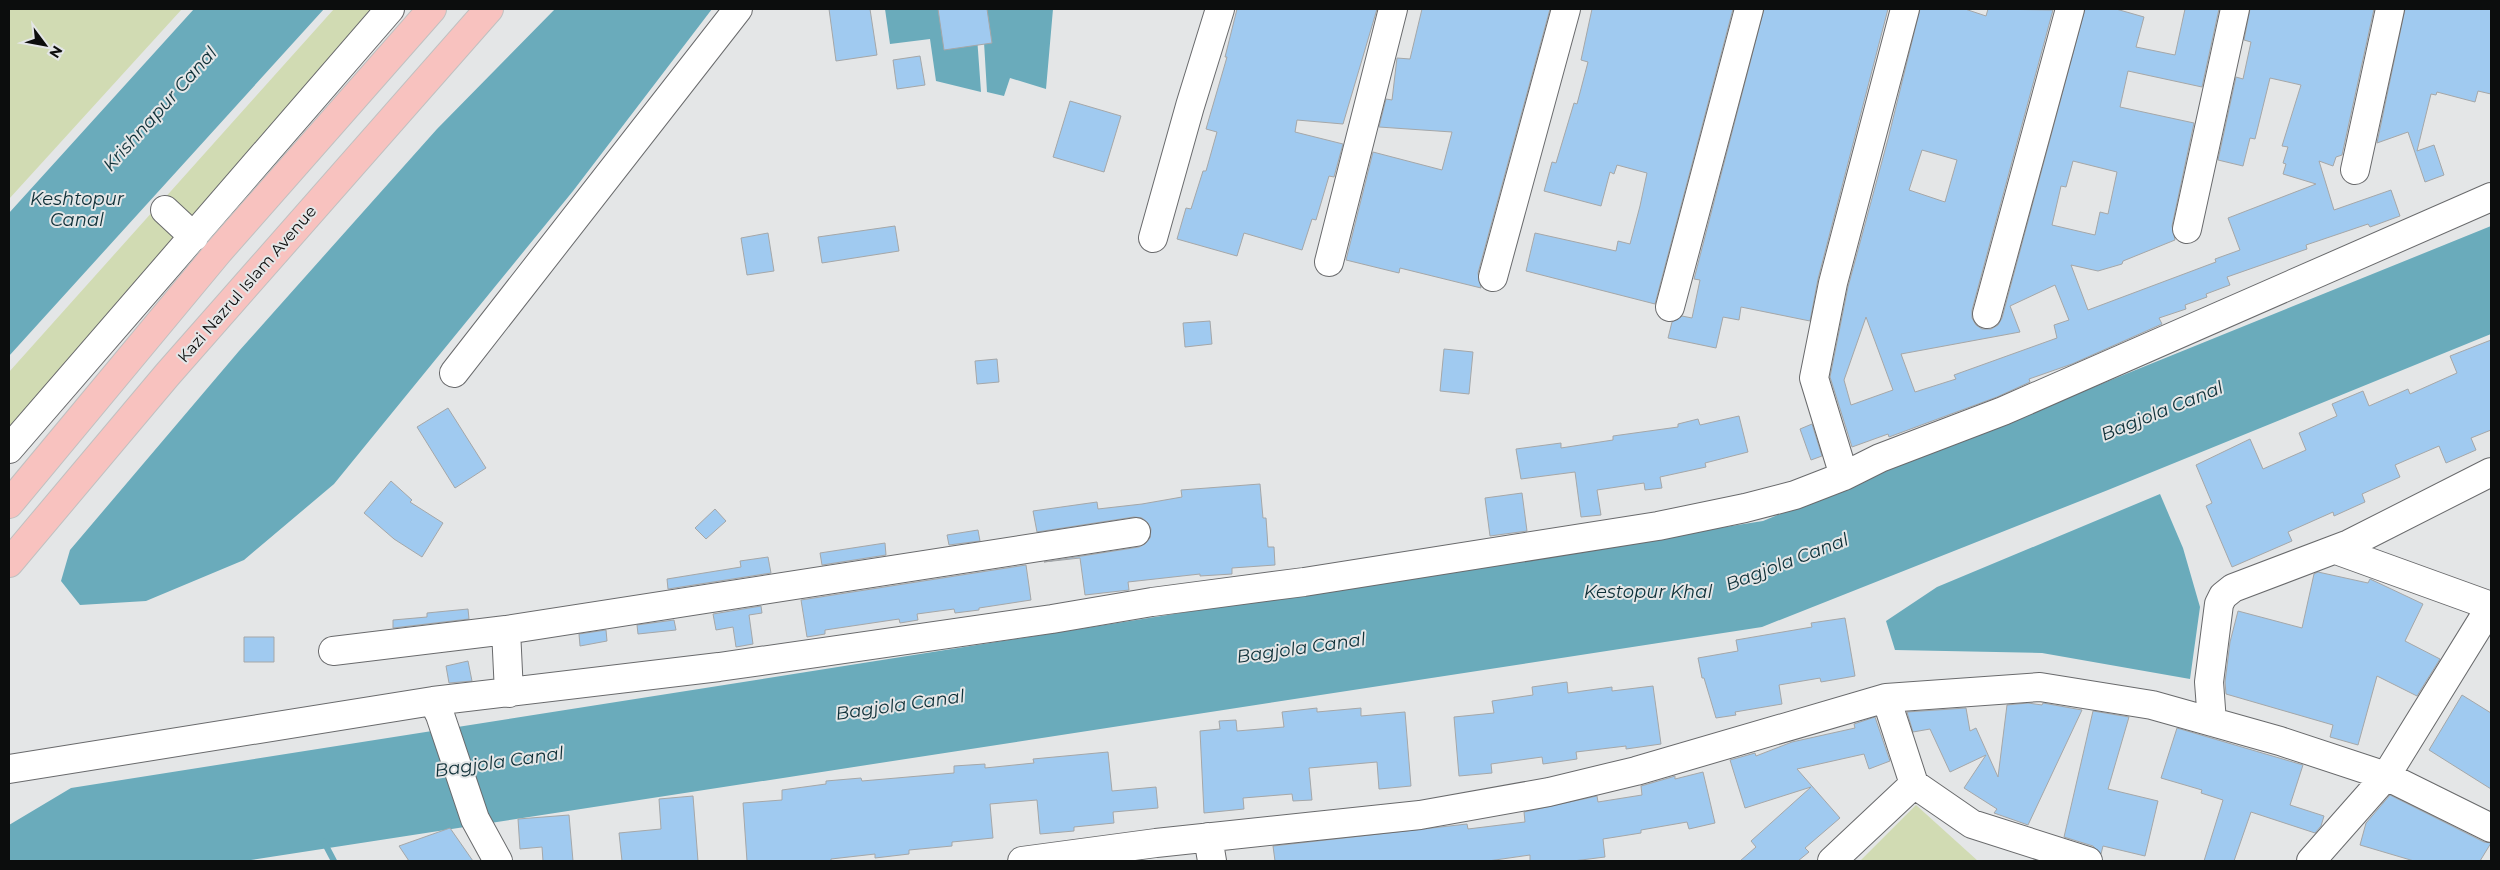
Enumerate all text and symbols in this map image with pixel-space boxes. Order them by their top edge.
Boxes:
north arrow [20,20,70,70]
text: N [45,42,67,61]
water label: Krishnapur Canal [98,42,222,176]
water label: Keshtopur Canal [30,188,125,231]
street label: Kazi Nazrul Islam Avenue [174,202,320,366]
water label: Bagjola Canal [2098,376,2227,446]
water label: Bagjola Canal [1722,528,1852,596]
water label: Kestopur Khal [1584,581,1712,603]
water label: Bagjola Canal [1235,628,1367,668]
water label: Bagjola Canal [834,685,966,725]
water label: Bagjola Canal [433,742,565,782]

